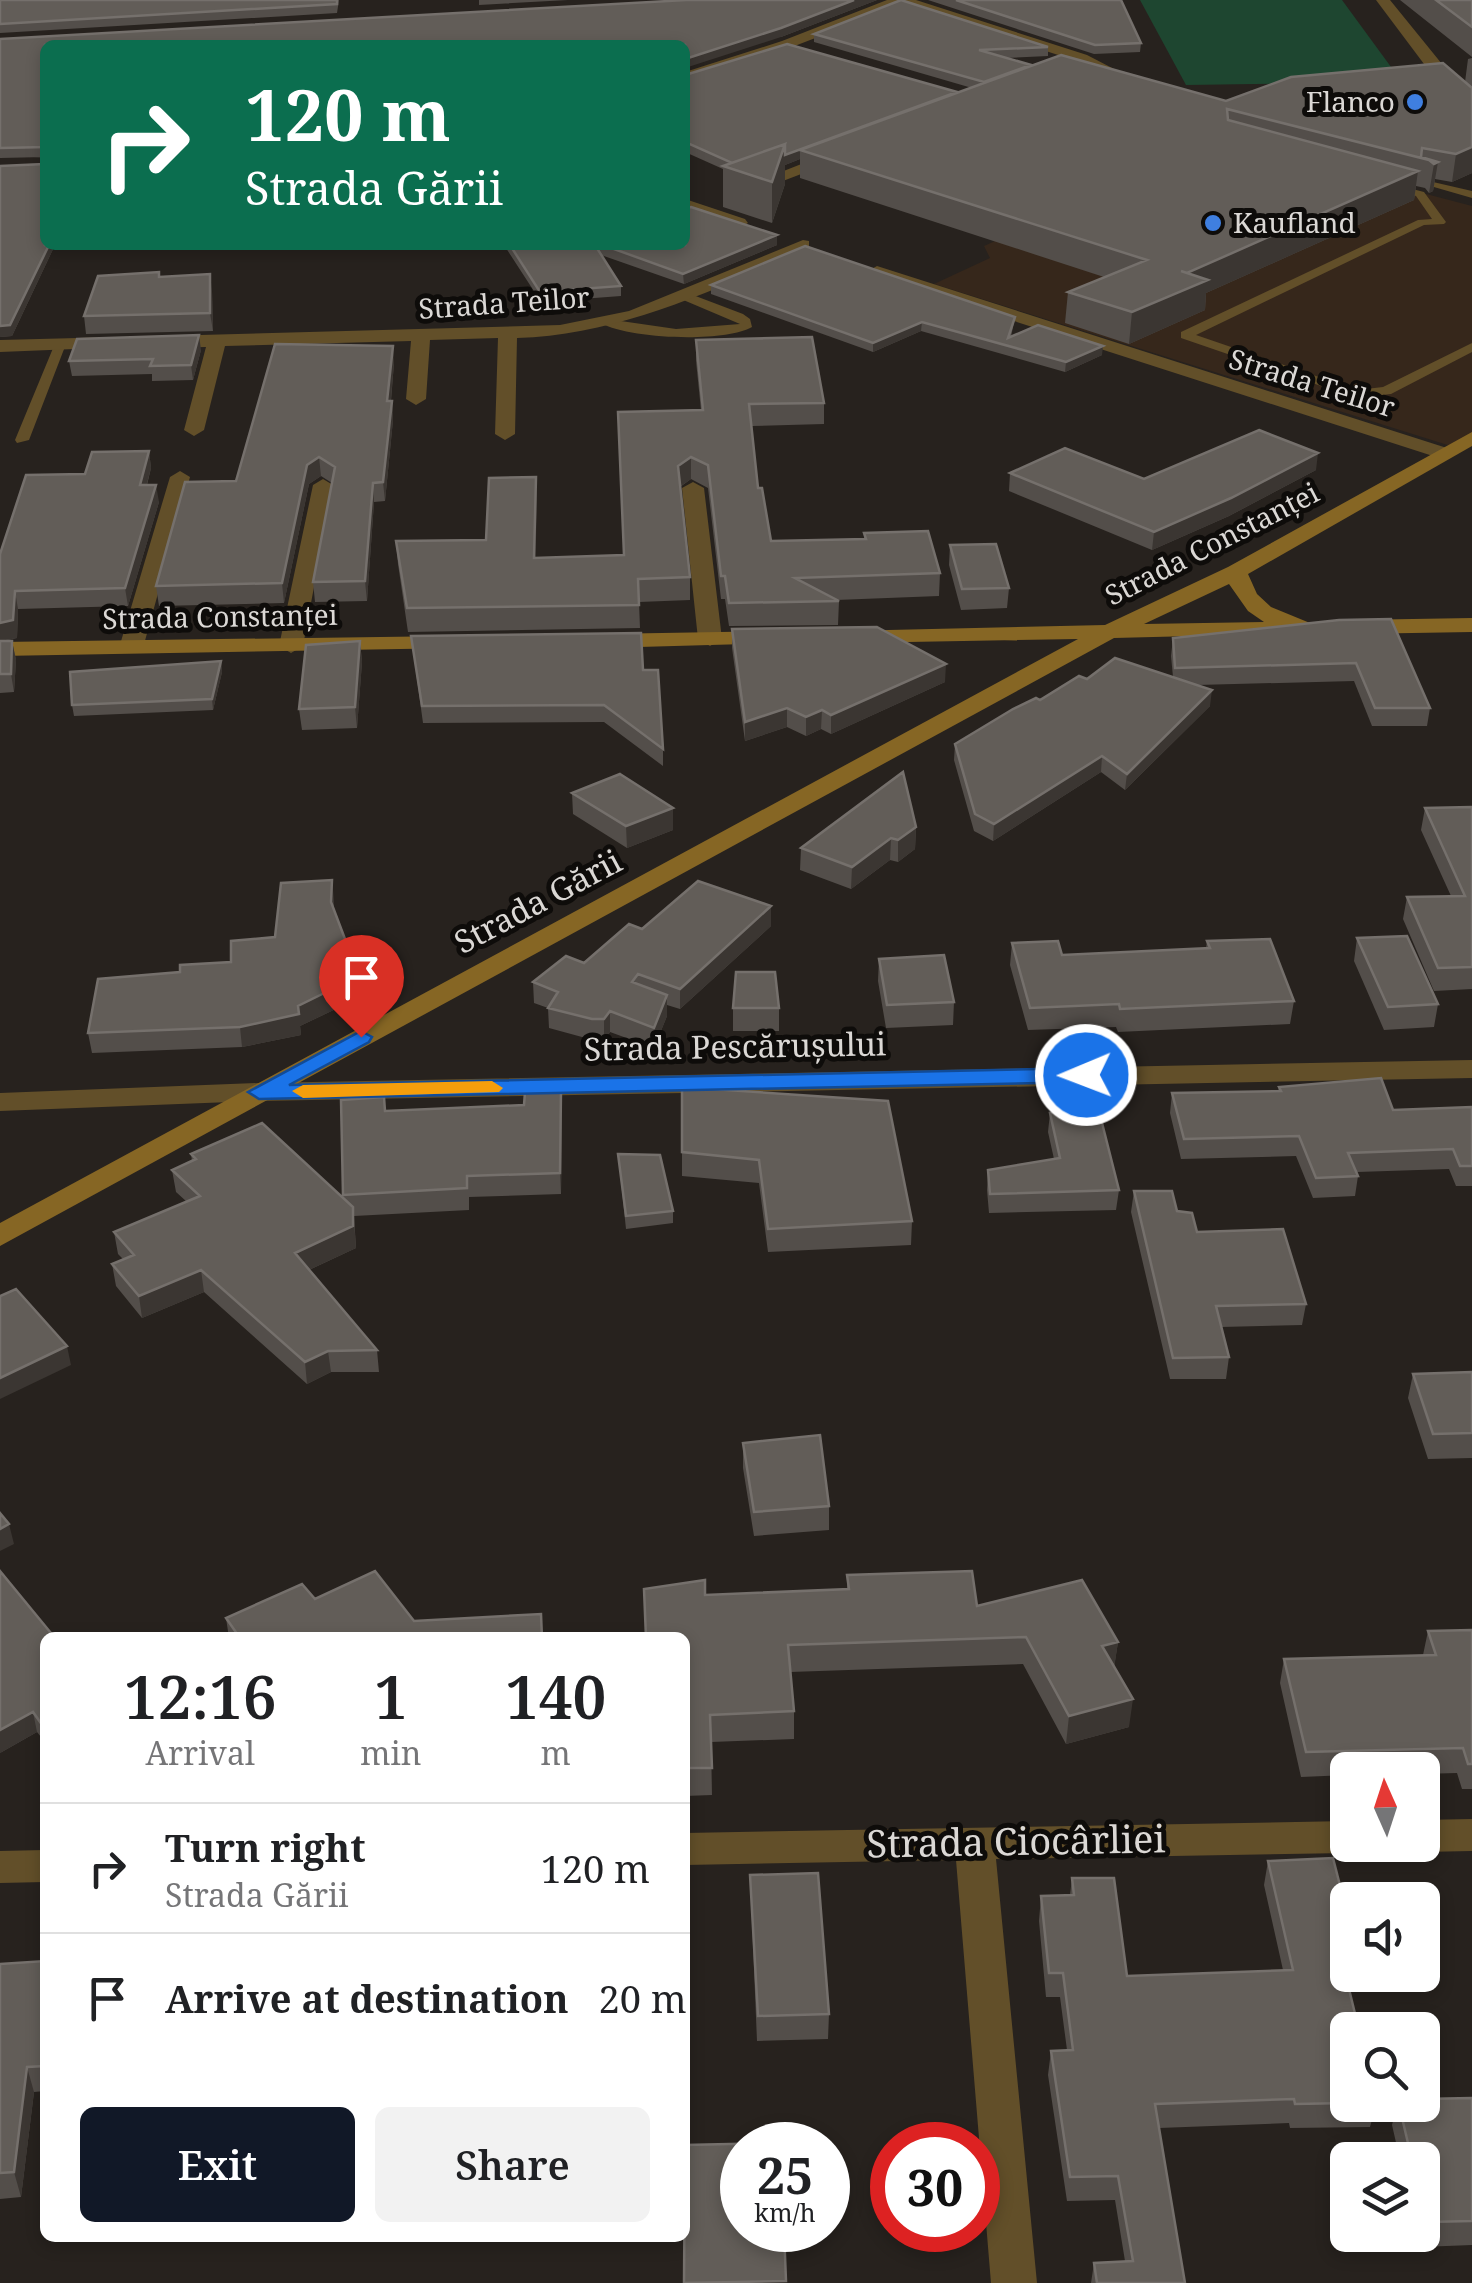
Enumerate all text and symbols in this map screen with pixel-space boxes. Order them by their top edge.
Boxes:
text: 120 m [245,66,451,162]
icon: right [80,80,210,210]
place label: Flanco [1306,82,1395,120]
marker: Flanco [1404,91,1426,113]
text: Strada Gării [245,157,503,218]
place label: Kaufland [1233,203,1356,241]
marker: Kaufland [1202,212,1224,234]
street label: Strada Teilor [417,277,591,327]
street label: Strada Teilor [1225,339,1400,425]
street label: Strada Constanței [1098,473,1325,613]
street label: Strada Constanței [102,595,338,637]
street label: Strada Gării [446,839,628,963]
pin [319,935,404,1038]
icon: arrive [334,950,389,1005]
street label: Strada Pescărușului [583,1021,887,1070]
position arrow [1034,1023,1138,1127]
text: 12:16 [124,1655,277,1737]
text: 1 [374,1655,408,1737]
text: 140 [505,1655,606,1737]
text: Arrival [145,1731,255,1774]
text: min [360,1731,421,1774]
text: m [541,1731,571,1774]
north arrow [1330,1752,1440,1862]
map controls [1330,1752,1440,2252]
street label: Strada Ciocârliei [866,1811,1166,1869]
text: Turn right [165,1821,366,1873]
icon: right [80,1841,135,1896]
text: 120 m [540,1842,650,1894]
text: Strada Gării [165,1873,349,1916]
button: sound [1330,1882,1440,1992]
icon: arrive [80,1971,135,2026]
text: Arrive at destination [165,1972,569,2024]
text: 20 m [599,1972,687,2024]
button: search [1330,2012,1440,2122]
button: Exit [80,2107,355,2222]
button: Share [375,2107,650,2222]
speed limit sign: 30 [870,2122,1000,2252]
text: 25 [757,2141,813,2209]
button: layers [1330,2142,1440,2252]
text: km/h [754,2195,816,2229]

